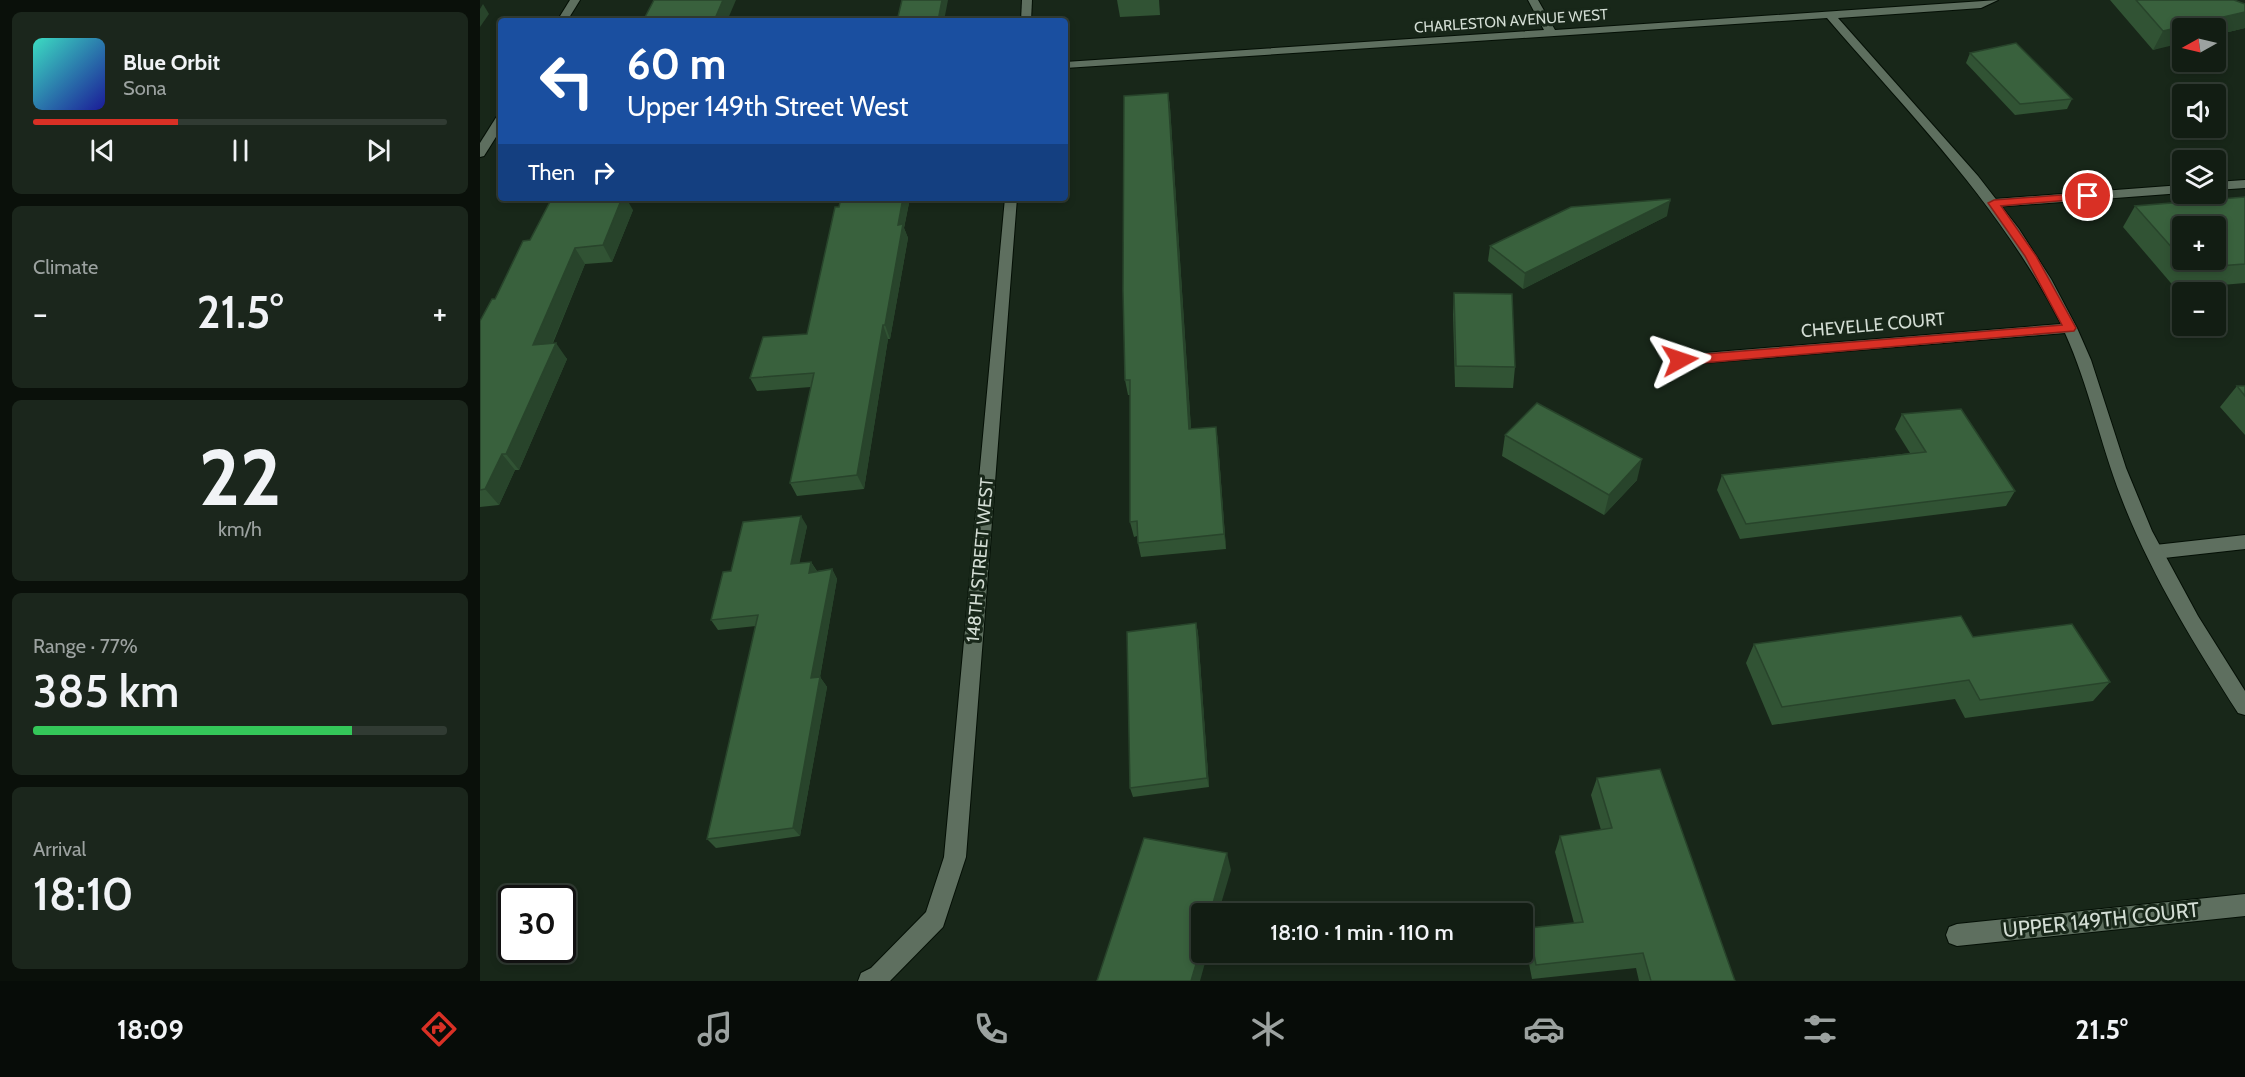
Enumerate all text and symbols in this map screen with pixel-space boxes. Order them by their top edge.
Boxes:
street label: CHARLESTON AVENUE WEST [1414,5,1608,37]
north arrow [2172,18,2226,72]
map controls [2172,18,2226,336]
text: 60 m [627,38,726,90]
icon: left [528,42,606,120]
text: Blue Orbit [123,49,220,76]
text: Sona [123,76,166,100]
button: sound [2172,84,2226,138]
text: Upper 149th Street West [627,90,908,123]
icon: previous [86,134,119,167]
icon: pause [224,134,257,167]
icon: next [362,134,395,167]
button: layers [2172,150,2226,204]
icon: right [587,156,620,189]
text: Then [528,159,575,186]
pin [2062,170,2113,221]
icon: arrive [2071,179,2104,212]
button: + [2172,216,2226,270]
text: Climate [33,255,98,279]
button: − [2172,282,2226,336]
text: 21.5° [197,285,283,339]
text: − [33,293,48,333]
text: + [432,293,447,333]
street label: CHEVELLE COURT [1800,308,1946,342]
position arrow [1648,328,1712,392]
text: 22 [199,430,281,525]
street label: 148TH STREET WEST [962,476,998,643]
text: km/h [218,517,262,541]
text: Range · 77% [33,634,138,658]
text: 385 km [33,664,179,718]
text: Arrival [33,837,86,861]
text: 18:10 [33,867,133,921]
speed limit sign: 30 [498,885,576,963]
street label: UPPER 149TH COURT [2001,897,2200,942]
text: 18:10 · 1 min · 110 m [1270,919,1454,946]
icon: directions [418,1008,460,1050]
icon: music [694,1008,736,1050]
icon: phone [970,1008,1012,1050]
icon: climate [1247,1008,1289,1050]
icon: car [1523,1008,1565,1050]
icon: filters [1799,1008,1841,1050]
text: 18:09 [117,1013,184,1046]
text: 21.5° [2075,1013,2128,1046]

